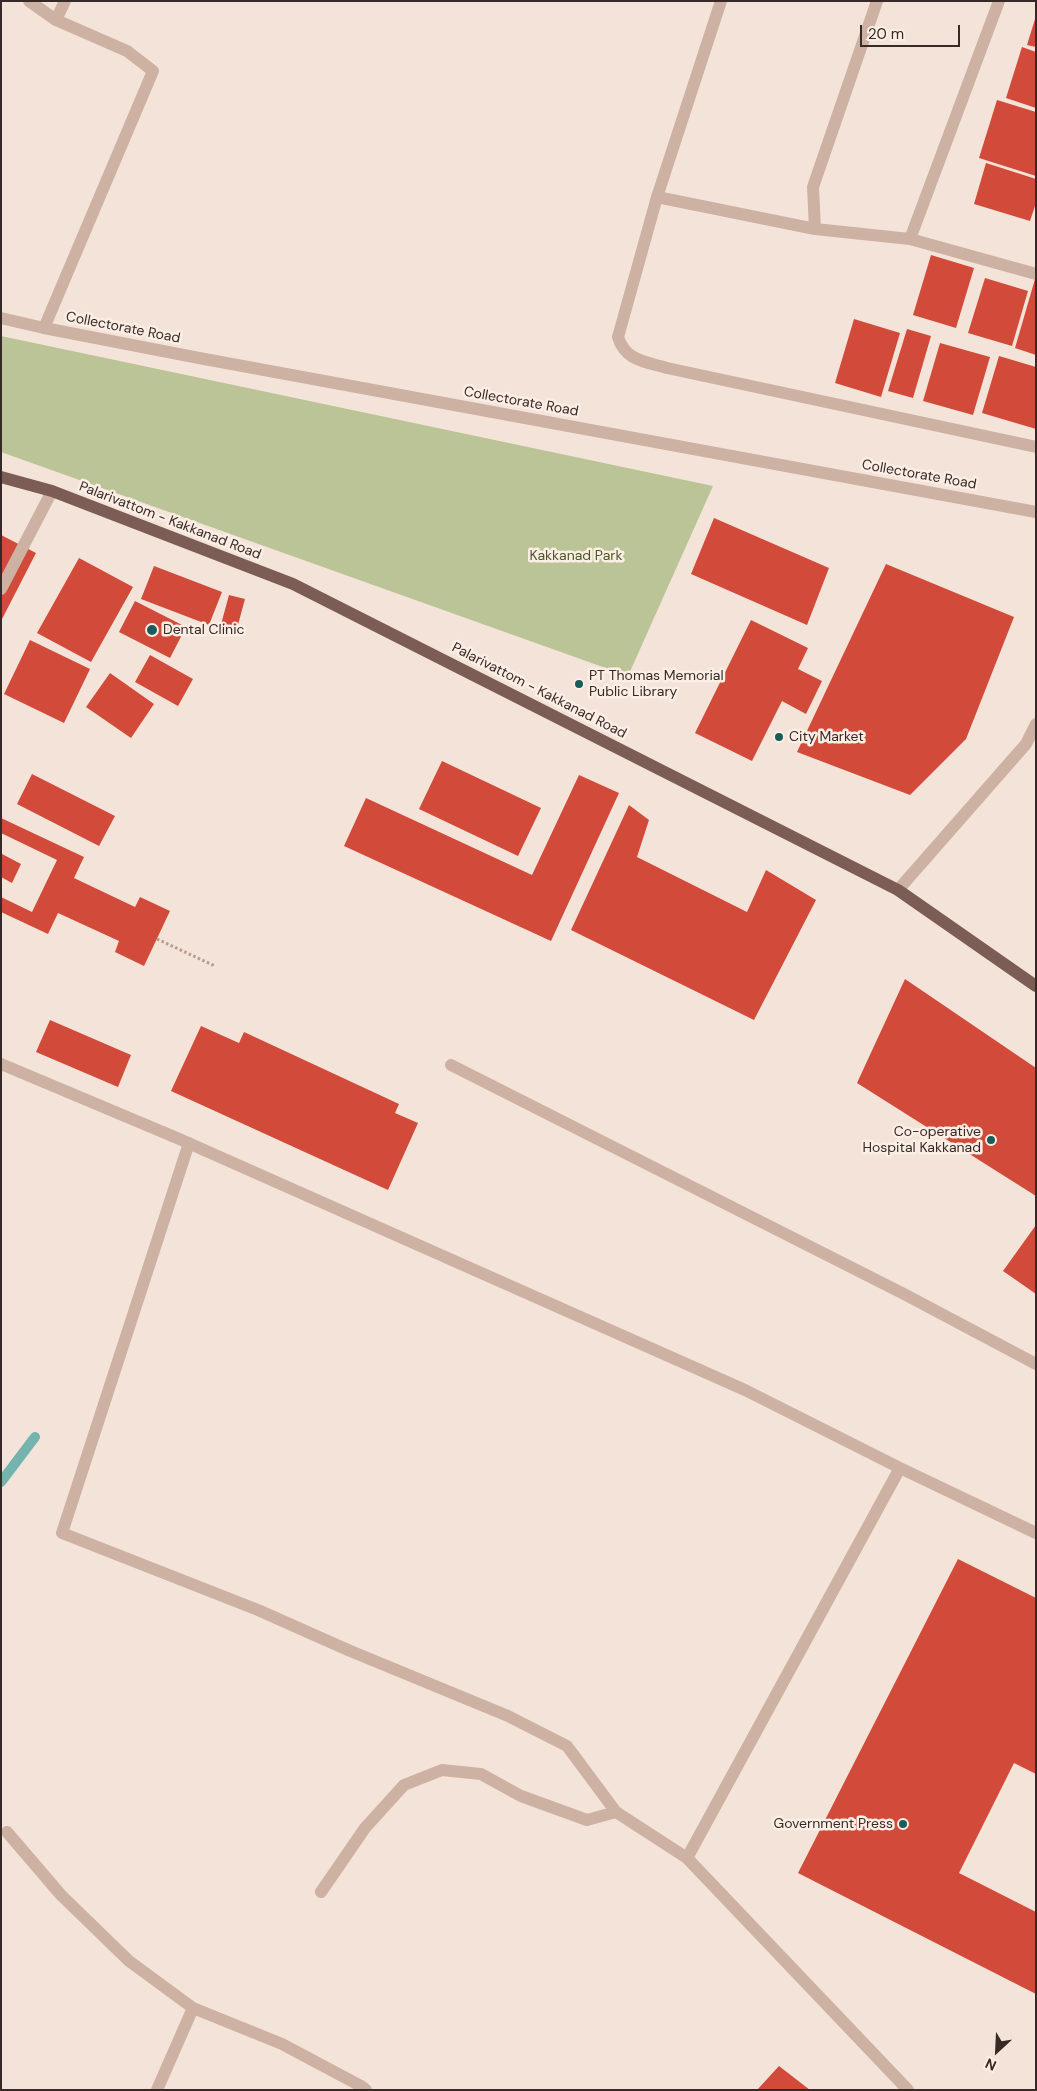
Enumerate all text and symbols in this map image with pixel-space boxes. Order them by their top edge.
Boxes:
scale bar [862,15,962,47]
text: 20 m [868,24,904,44]
street label: Collectorate Road [64,309,182,347]
street label: Collectorate Road [462,384,580,420]
street label: Collectorate Road [860,457,978,493]
street label: Palarivattom - Kakkanad Road [77,478,263,564]
park label: Kakkanad Park [530,548,622,564]
place label: Dental Clinic [163,622,244,638]
marker: Dental Clinic [145,623,159,637]
street label: Palarivattom - Kakkanad Road [449,640,629,742]
place label: PT Thomas Memorial Public Library [589,668,724,700]
marker: PT Thomas Memorial Public Library [573,678,585,690]
place label: City Market [789,729,864,745]
marker: City Market [773,731,785,743]
place label: Co-operative Hospital Kakkanad [862,1124,981,1156]
marker: Co-operative Hospital Kakkanad [985,1134,997,1146]
place label: Government Press [774,1816,893,1832]
marker: Government Press [897,1818,909,1830]
north arrow [972,2026,1022,2076]
text: N [982,2054,999,2075]

